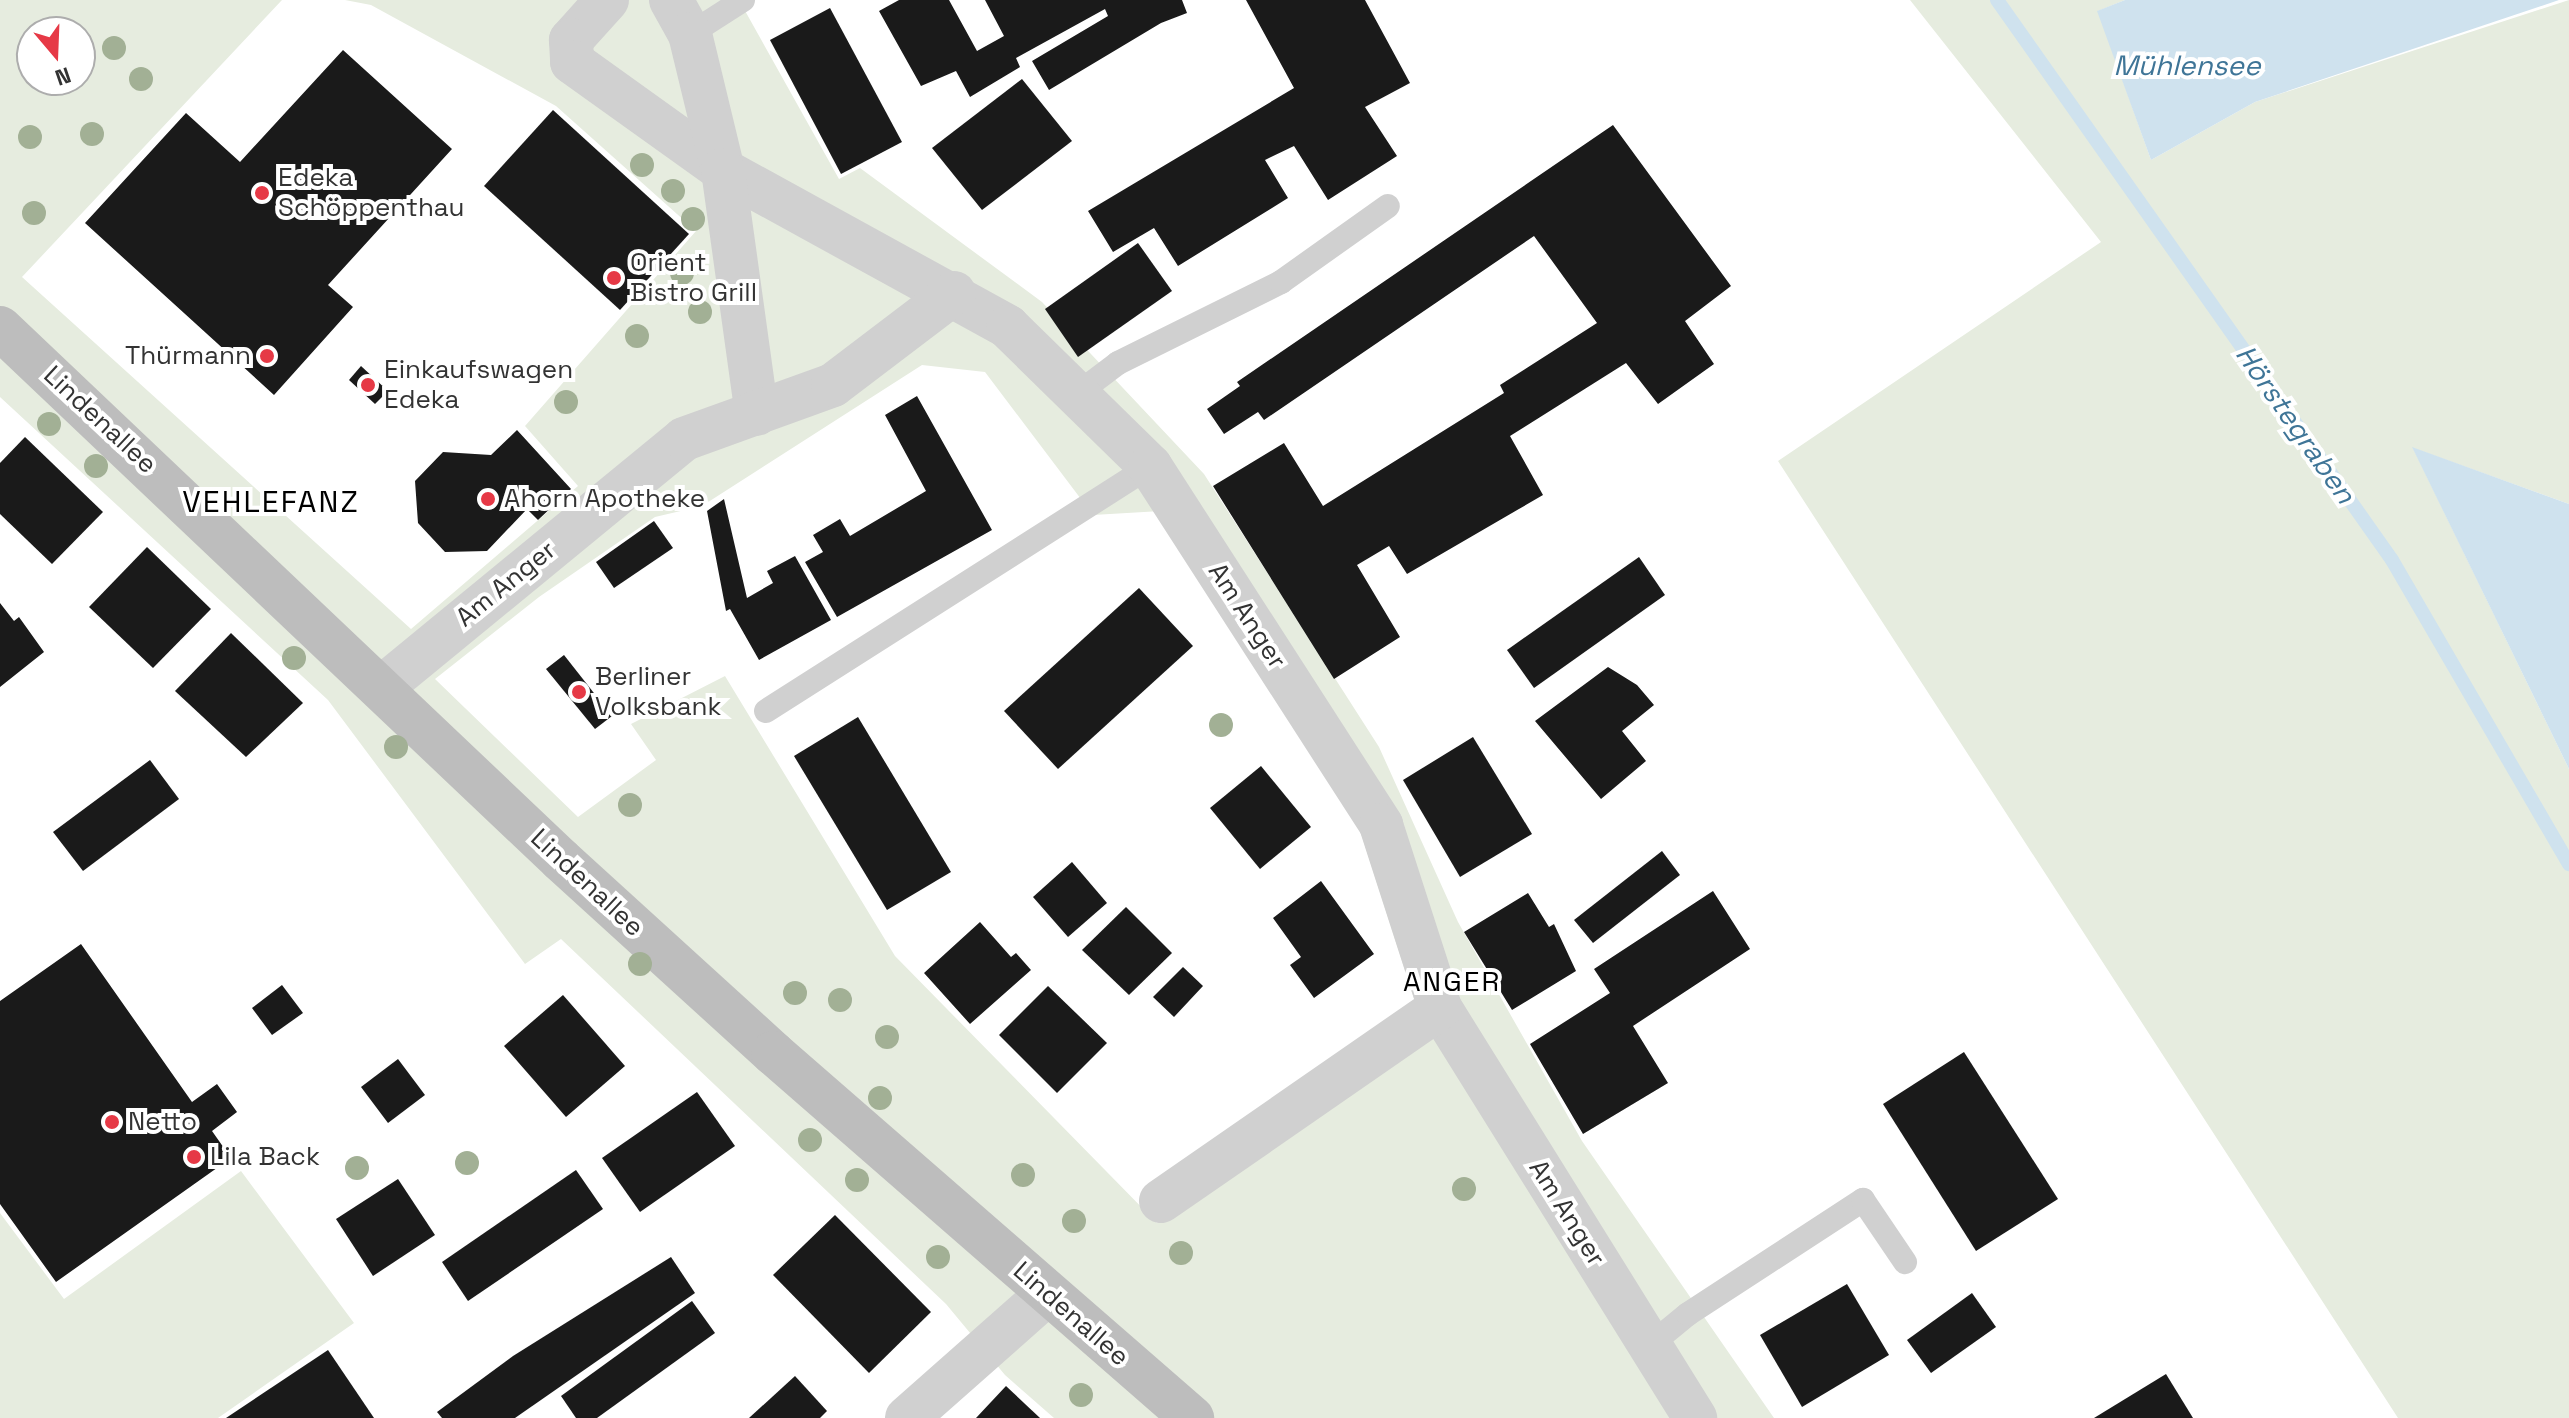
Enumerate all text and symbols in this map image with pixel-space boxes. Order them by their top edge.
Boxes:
north arrow [16,16,96,96]
water label: Mühlensee [2113,48,2261,82]
text: N [52,61,75,92]
place label: Edeka Schöppenthau [278,162,464,224]
marker: Edeka Schöppenthau [253,184,271,202]
place label: Orient Bistro Grill [630,247,757,308]
marker: Orient Bistro Grill [605,269,623,287]
water label: Hörstegraben [2229,338,2363,510]
place label: Thürmann [125,340,251,372]
marker: Thürmann [258,347,276,365]
place label: Einkaufswagen Edeka [384,354,573,416]
street label: Lindenallee [37,360,163,480]
marker: Einkaufswagen Edeka [359,376,377,394]
place label: Ahorn Apotheke [504,483,705,515]
district label: VEHLEFANZ [182,484,360,520]
marker: Ahorn Apotheke [479,490,497,508]
street label: Am Anger [450,534,562,634]
street label: Am Anger [1201,557,1293,675]
place label: Berliner Volksbank [595,661,722,722]
marker: Berliner Volksbank [570,683,588,701]
street label: Lindenallee [524,823,650,943]
district label: ANGER [1403,964,1501,998]
place label: Netto [128,1106,197,1138]
marker: Netto [103,1113,121,1131]
place label: Lila Back [210,1141,320,1173]
marker: Lila Back [185,1148,203,1166]
street label: Am Anger [1522,1154,1612,1272]
street label: Lindenallee [1007,1255,1135,1373]

